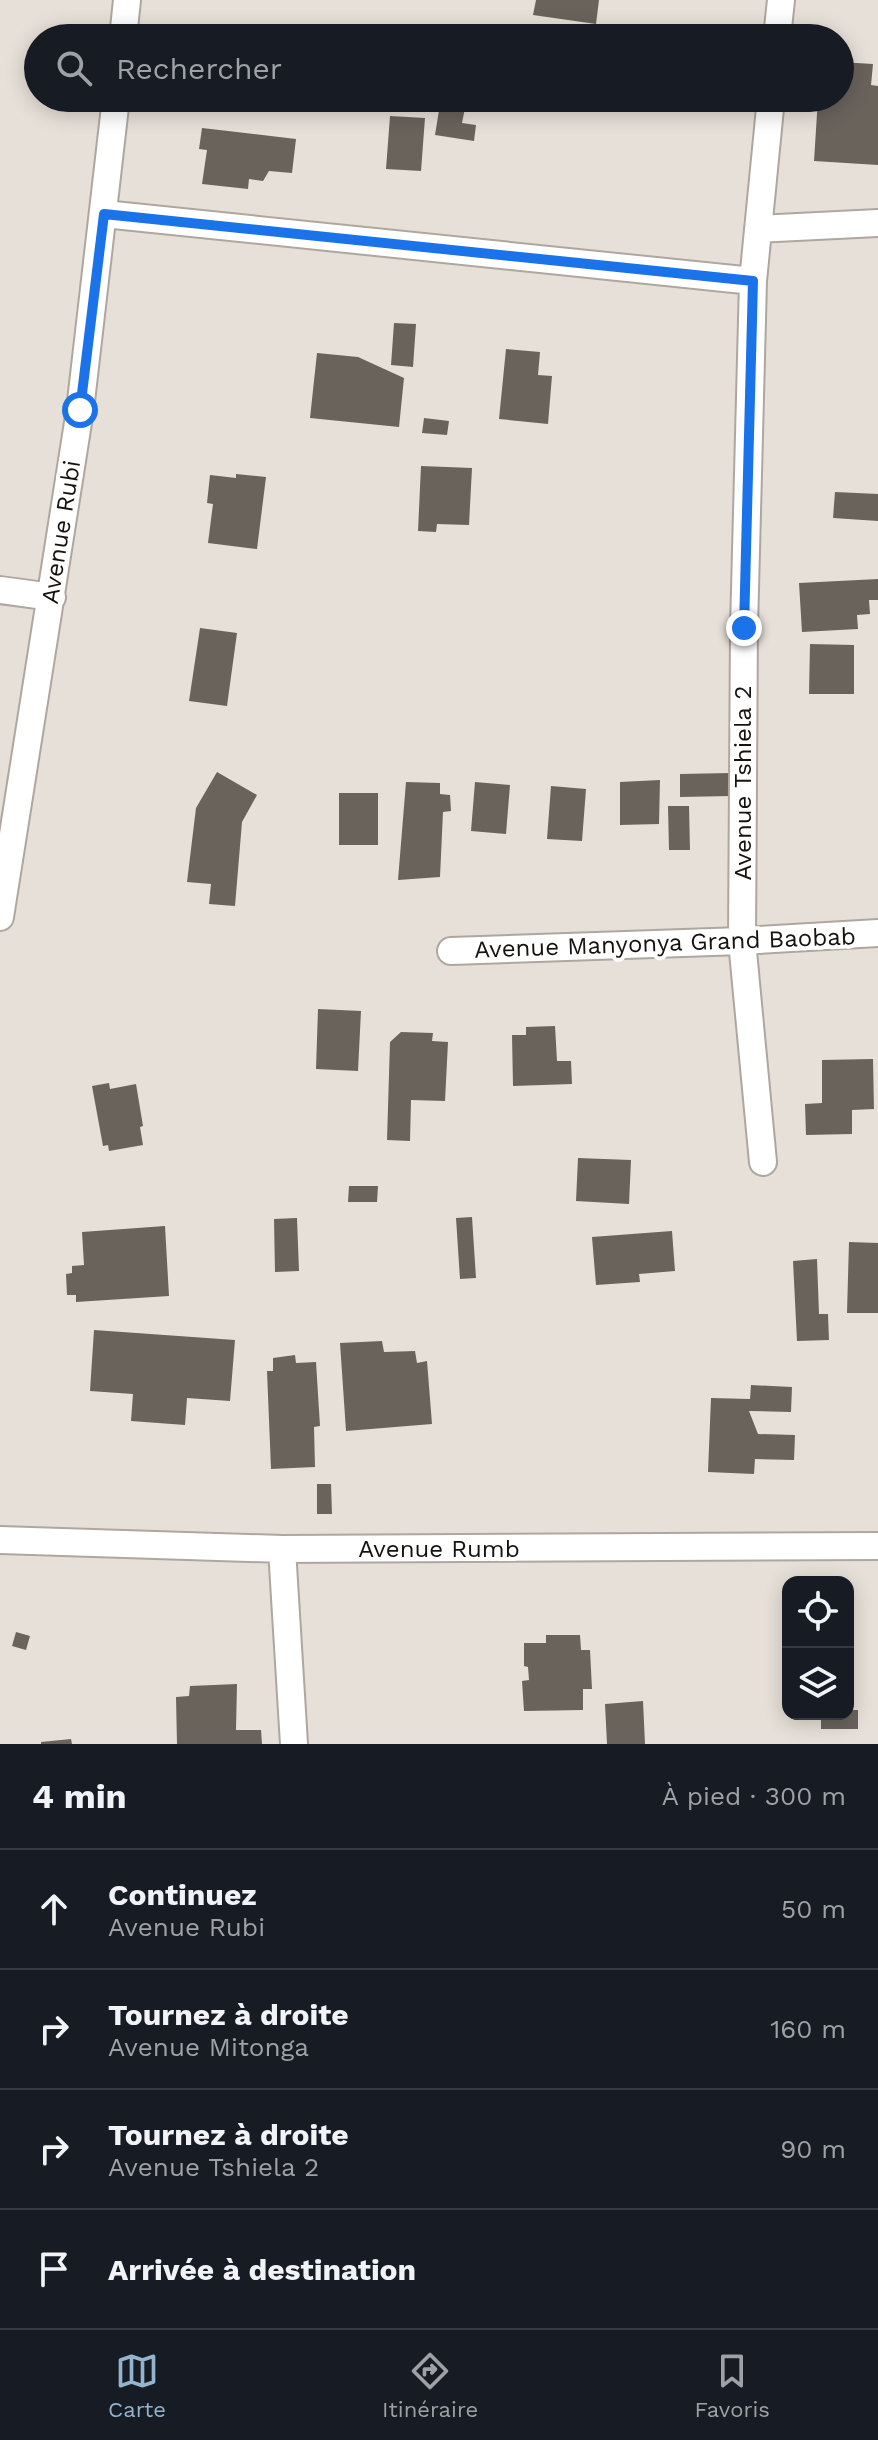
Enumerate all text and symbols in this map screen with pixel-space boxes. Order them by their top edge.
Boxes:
search box [24,24,854,112]
icon: search [52,46,96,90]
text: Rechercher [116,51,282,86]
route start [62,392,98,428]
street label: Avenue Rubi [36,458,86,606]
route end [726,610,762,646]
street label: Avenue Tshiela 2 [729,686,757,880]
street label: Avenue Manyonya Grand Baobab [474,922,856,964]
street label: Avenue Rumb [358,1535,520,1563]
map controls [782,1576,854,1720]
button: locate [782,1576,854,1648]
button: layers [782,1648,854,1720]
text: 4 min [32,1776,127,1816]
text: À pied · 300 m [662,1781,846,1811]
text: Continuez [108,1877,257,1912]
icon: ahead [32,1887,76,1931]
text: 50 m [781,1894,846,1924]
text: Avenue Rubi [108,1912,265,1942]
text: Tournez à droite [108,1997,349,2032]
icon: right [32,2007,76,2051]
text: 160 m [770,2014,846,2044]
text: Avenue Mitonga [108,2032,309,2062]
text: Tournez à droite [108,2117,349,2152]
icon: right [32,2127,76,2171]
text: 90 m [780,2134,846,2164]
text: Avenue Tshiela 2 [108,2152,319,2182]
icon: arrive [32,2247,76,2291]
text: Arrivée à destination [108,2252,416,2287]
tab: Carte [108,2349,166,2422]
tab: Itinéraire [382,2349,478,2422]
tab: Favoris [694,2349,770,2422]

